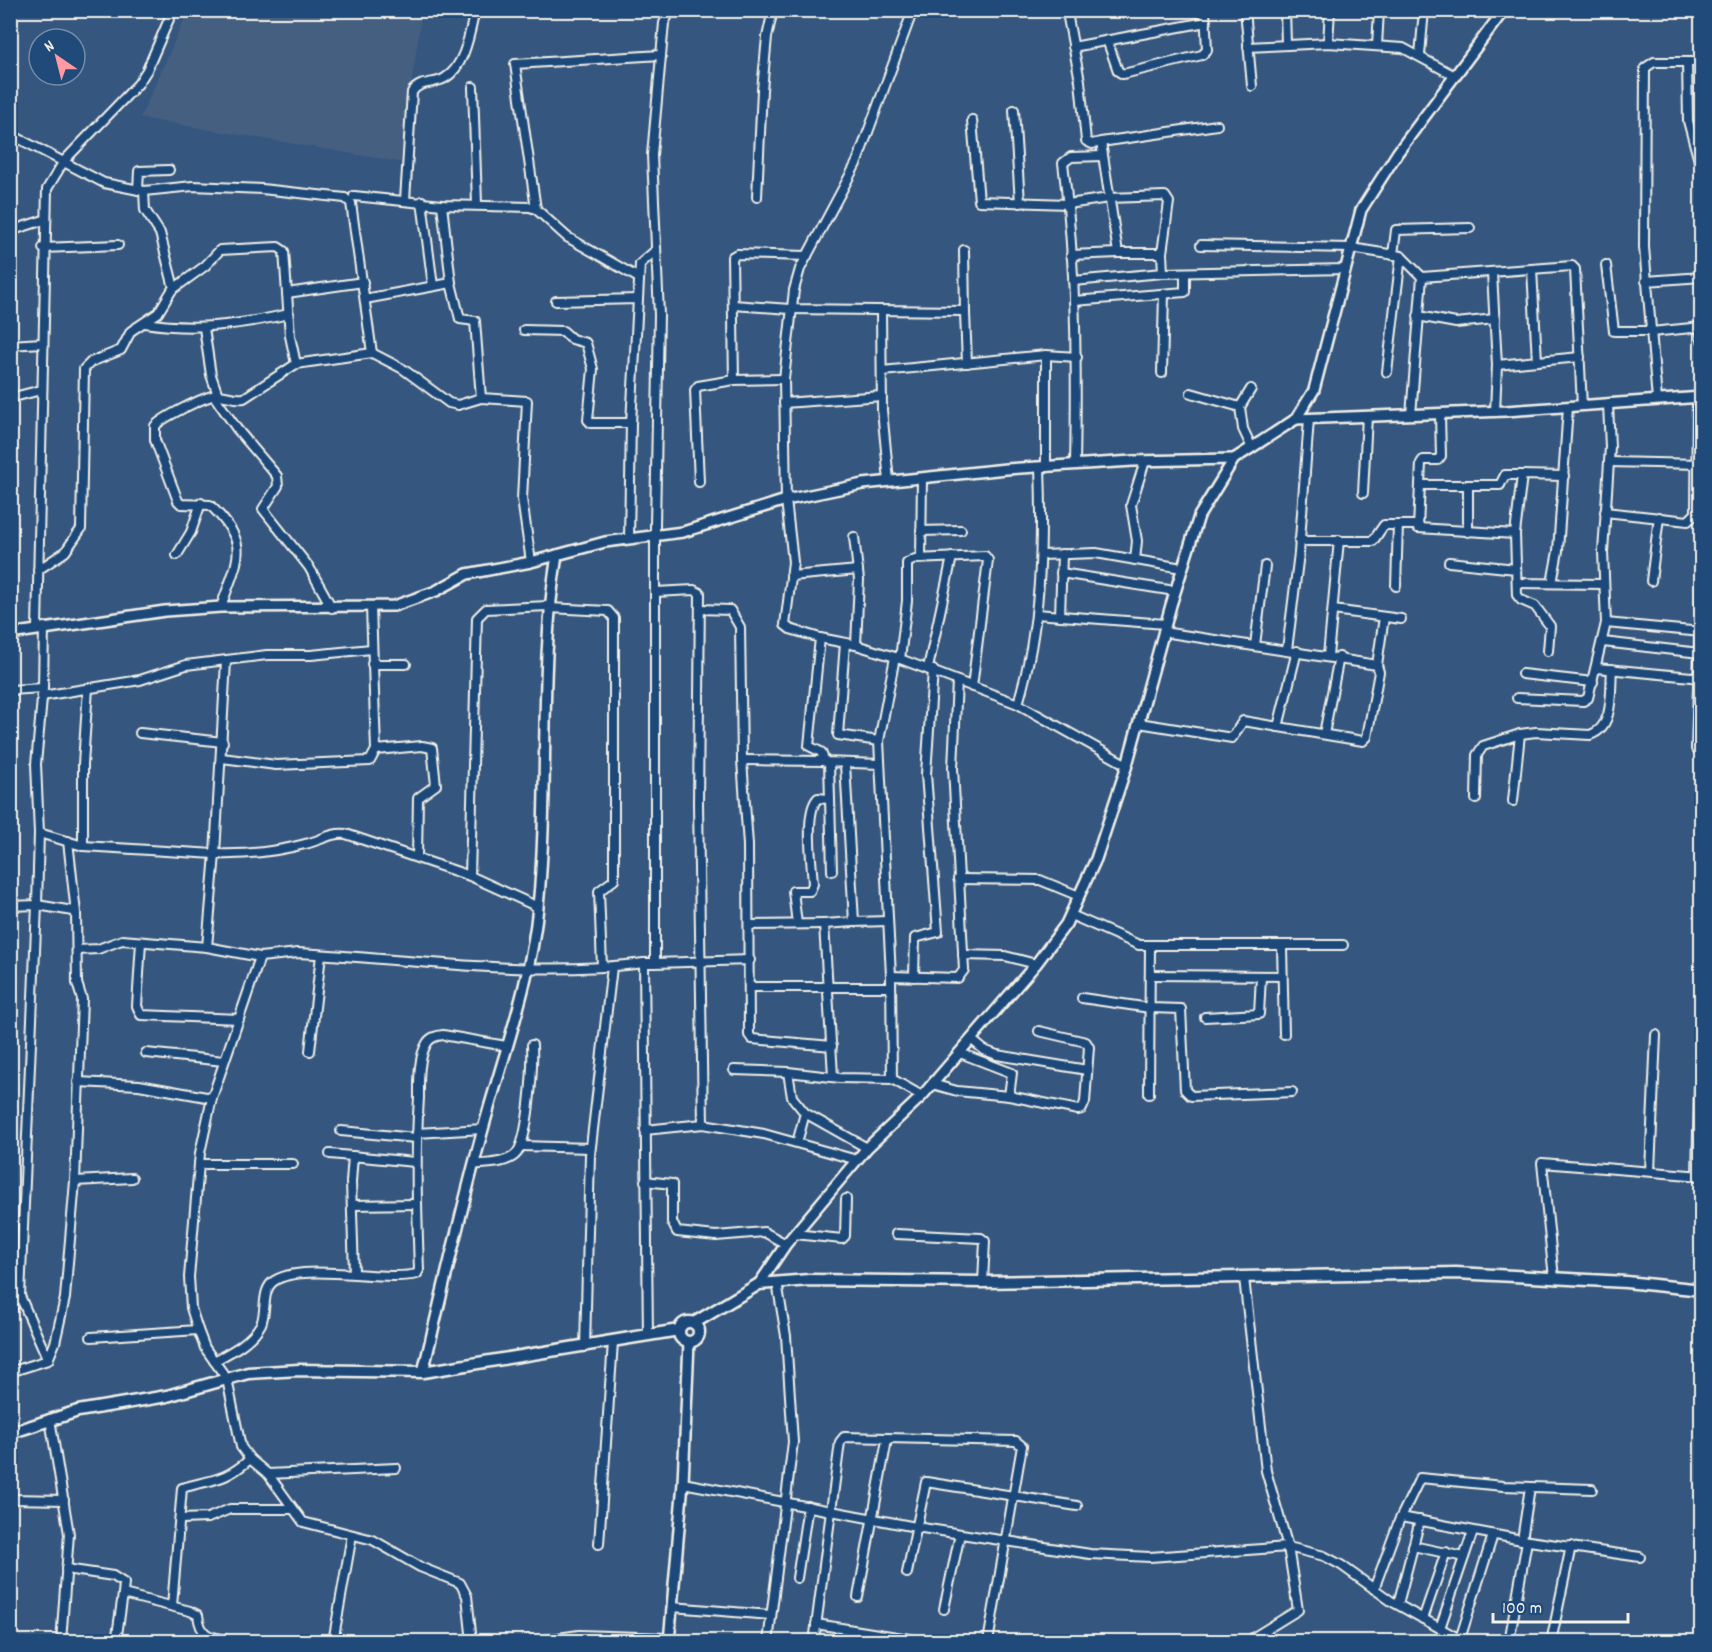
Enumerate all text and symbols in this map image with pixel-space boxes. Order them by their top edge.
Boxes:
north arrow [27,27,87,87]
text: N [40,35,60,58]
scale bar [1493,1586,1628,1624]
text: 100 m [1502,1597,1542,1622]

